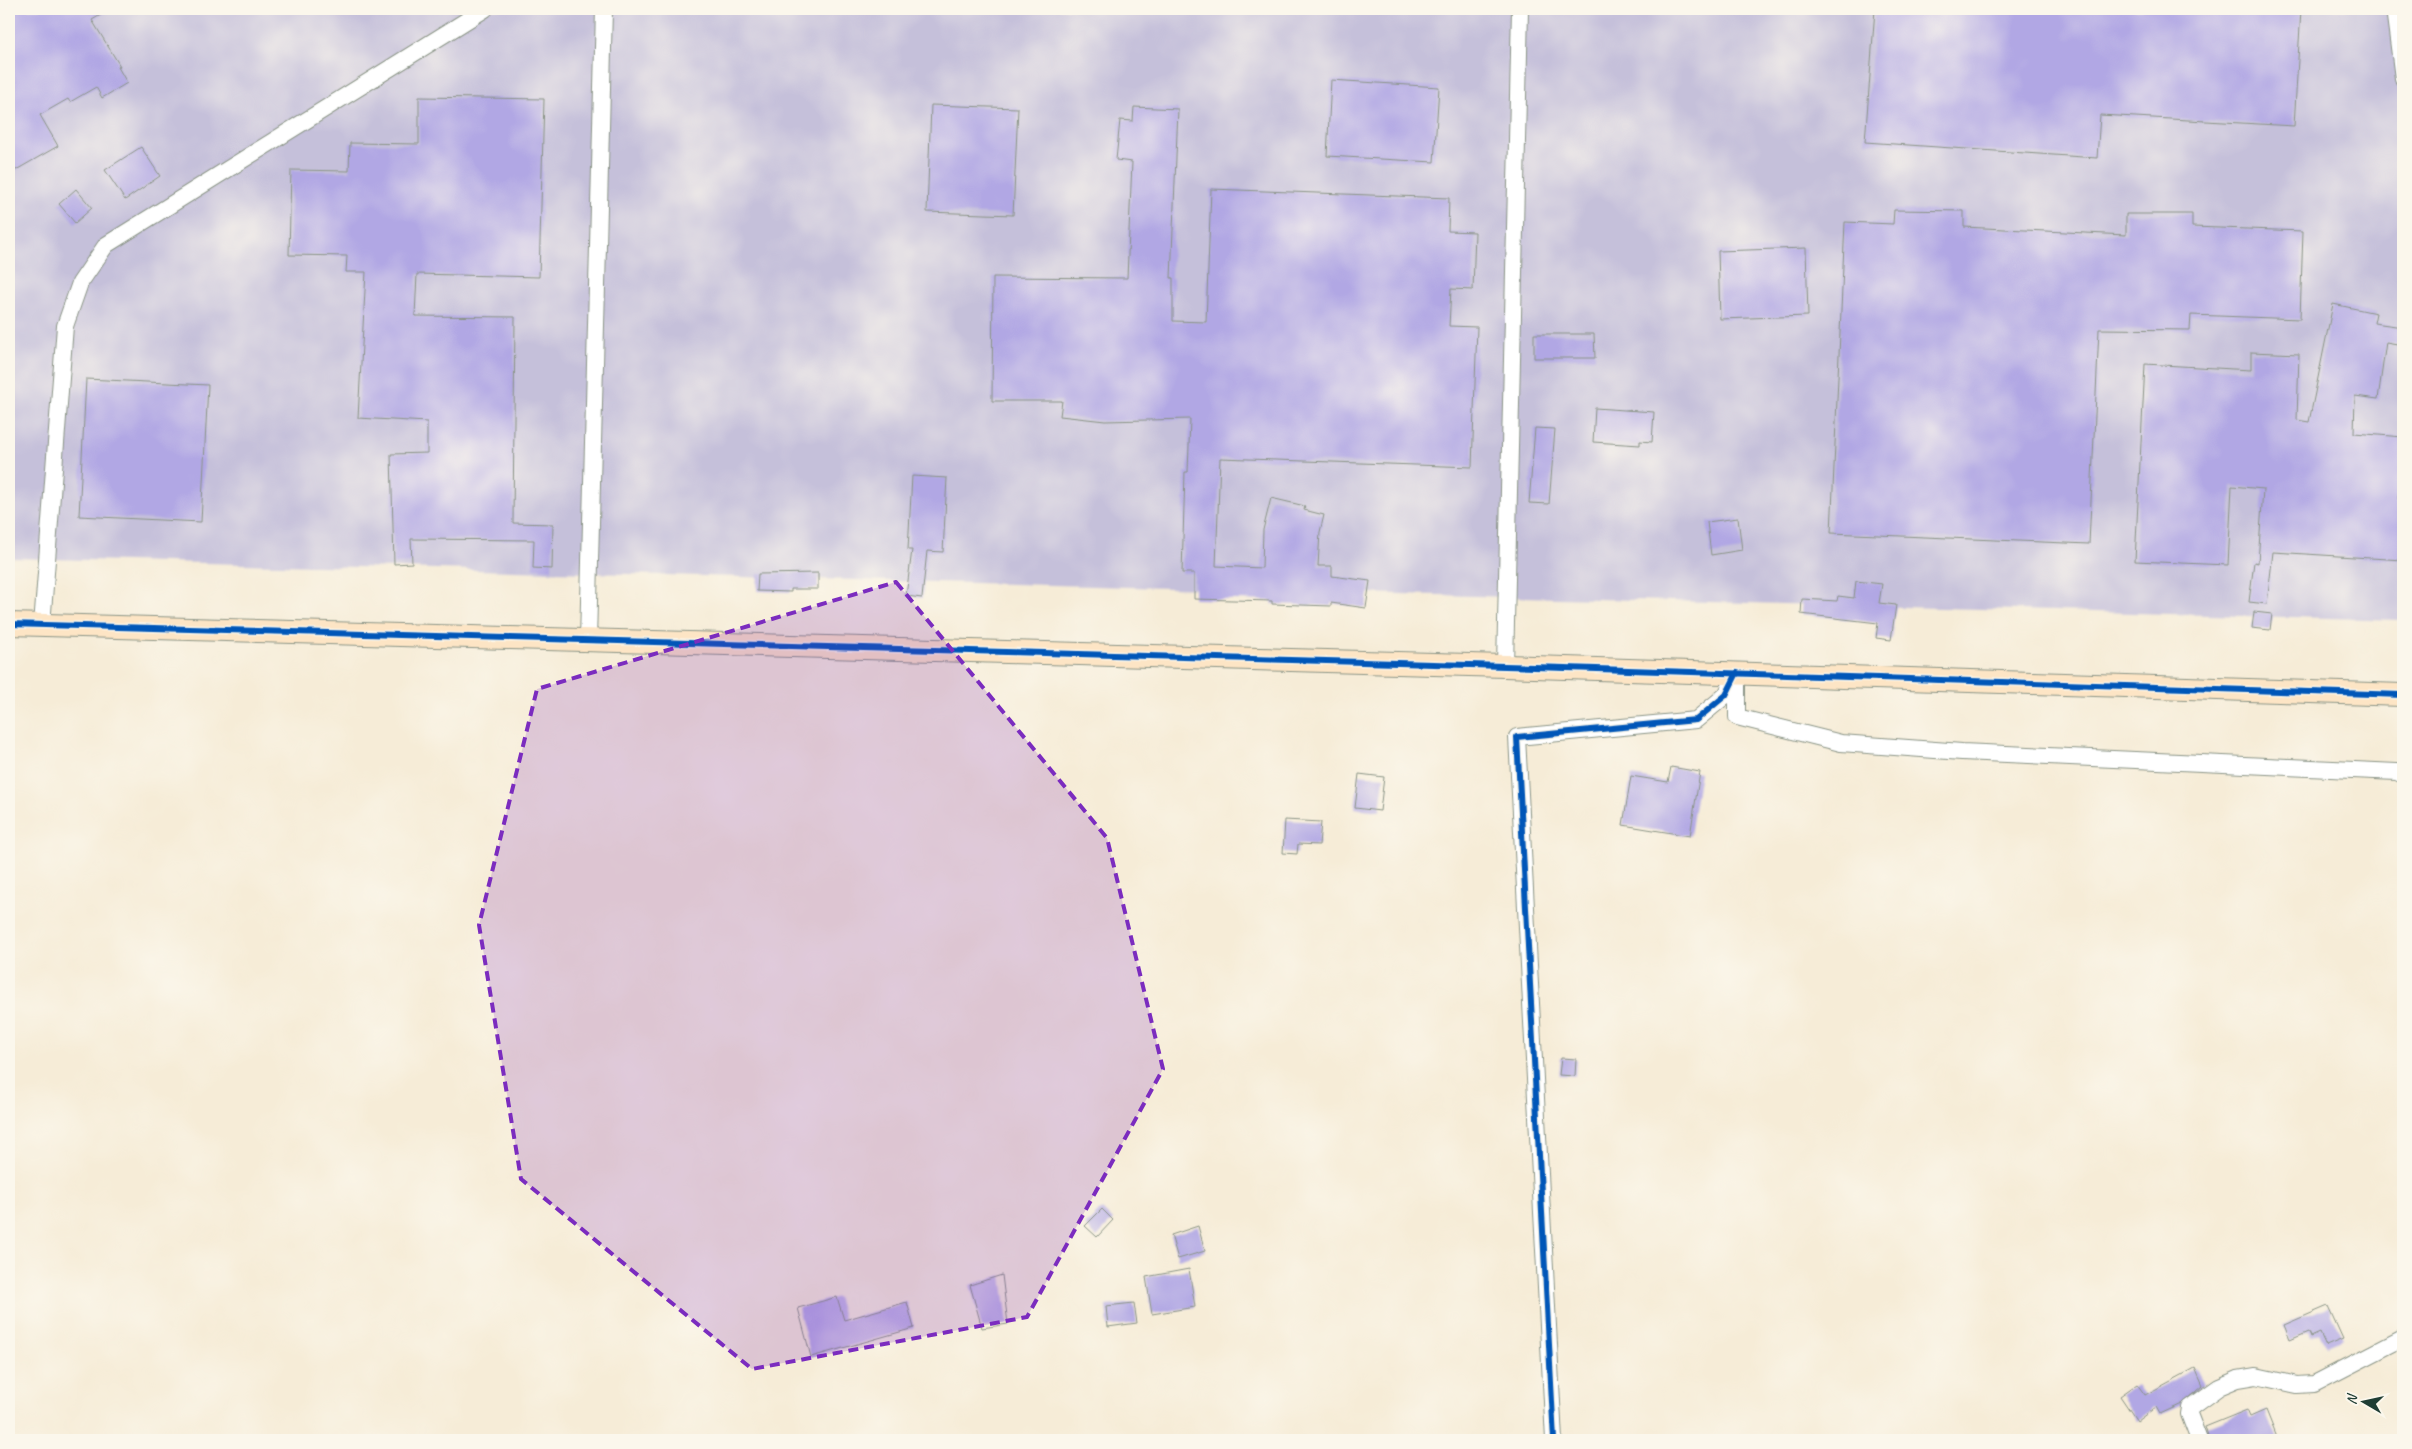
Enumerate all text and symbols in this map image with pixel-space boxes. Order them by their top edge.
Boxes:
north arrow [2340,1376,2390,1426]
text: N [2343,1392,2361,1406]

